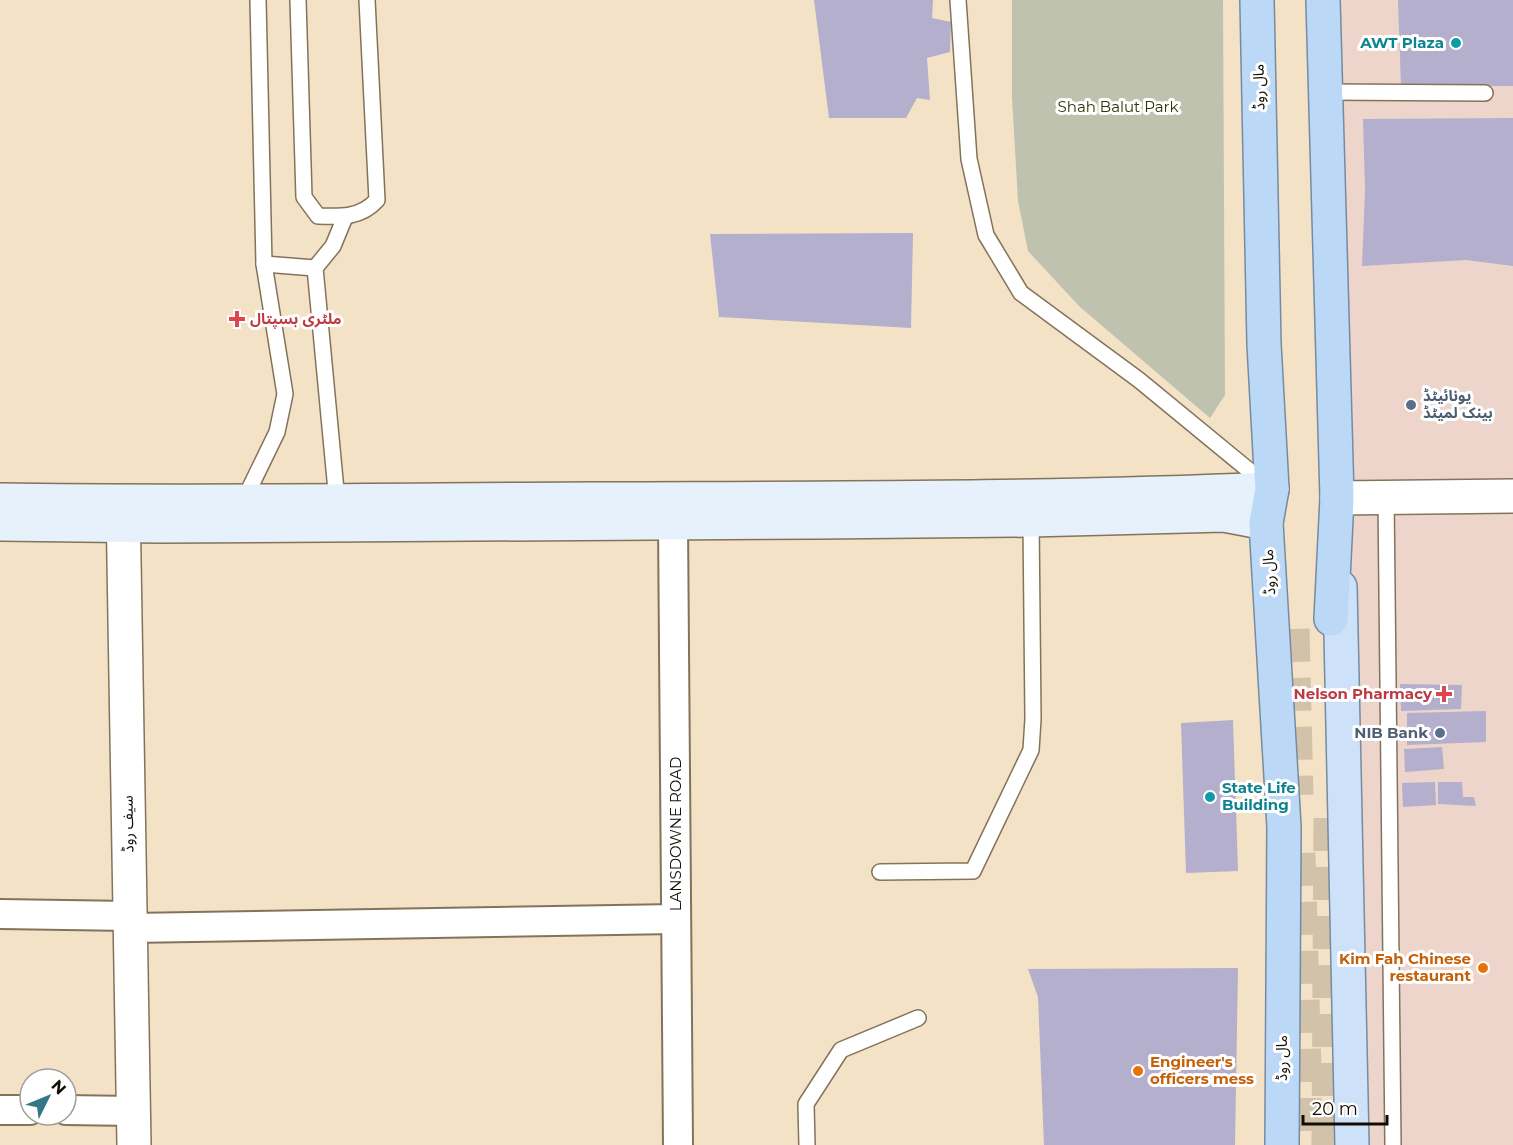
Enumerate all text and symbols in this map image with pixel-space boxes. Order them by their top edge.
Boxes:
place label: AWT Plaza [1359,33,1444,52]
marker: AWT Plaza [1449,36,1463,50]
street label: مال روڈ [1249,64,1268,110]
park label: Shah Balut Park [1058,97,1178,116]
place label: ملٹری ہسپتال [250,309,342,329]
marker: ملٹری ہسپتال [228,310,246,328]
place label: یونائیٹڈ بینک لمیٹڈ [1423,386,1493,422]
marker: یونائیٹڈ بینک لمیٹڈ [1404,398,1418,412]
street label: مال روڈ [1258,549,1279,595]
place label: Nelson Pharmacy [1294,684,1433,703]
marker: Nelson Pharmacy [1437,687,1451,701]
place label: NIB Bank [1354,723,1428,742]
marker: NIB Bank [1433,726,1447,740]
street label: LANSDOWNE ROAD [666,757,685,911]
place label: State Life Building [1222,778,1296,814]
marker: State Life Building [1203,790,1217,804]
street label: سیف روڈ [117,795,137,853]
place label: Kim Fah Chinese restaurant [1339,949,1471,985]
marker: Kim Fah Chinese restaurant [1476,961,1490,975]
street label: مال روڈ [1272,1035,1291,1081]
place label: Engineer's officers mess [1150,1052,1254,1088]
marker: Engineer's officers mess [1131,1064,1145,1078]
north arrow [18,1067,78,1127]
text: N [47,1076,70,1098]
scale bar [1303,1088,1387,1126]
text: 20 m [1312,1098,1358,1120]

